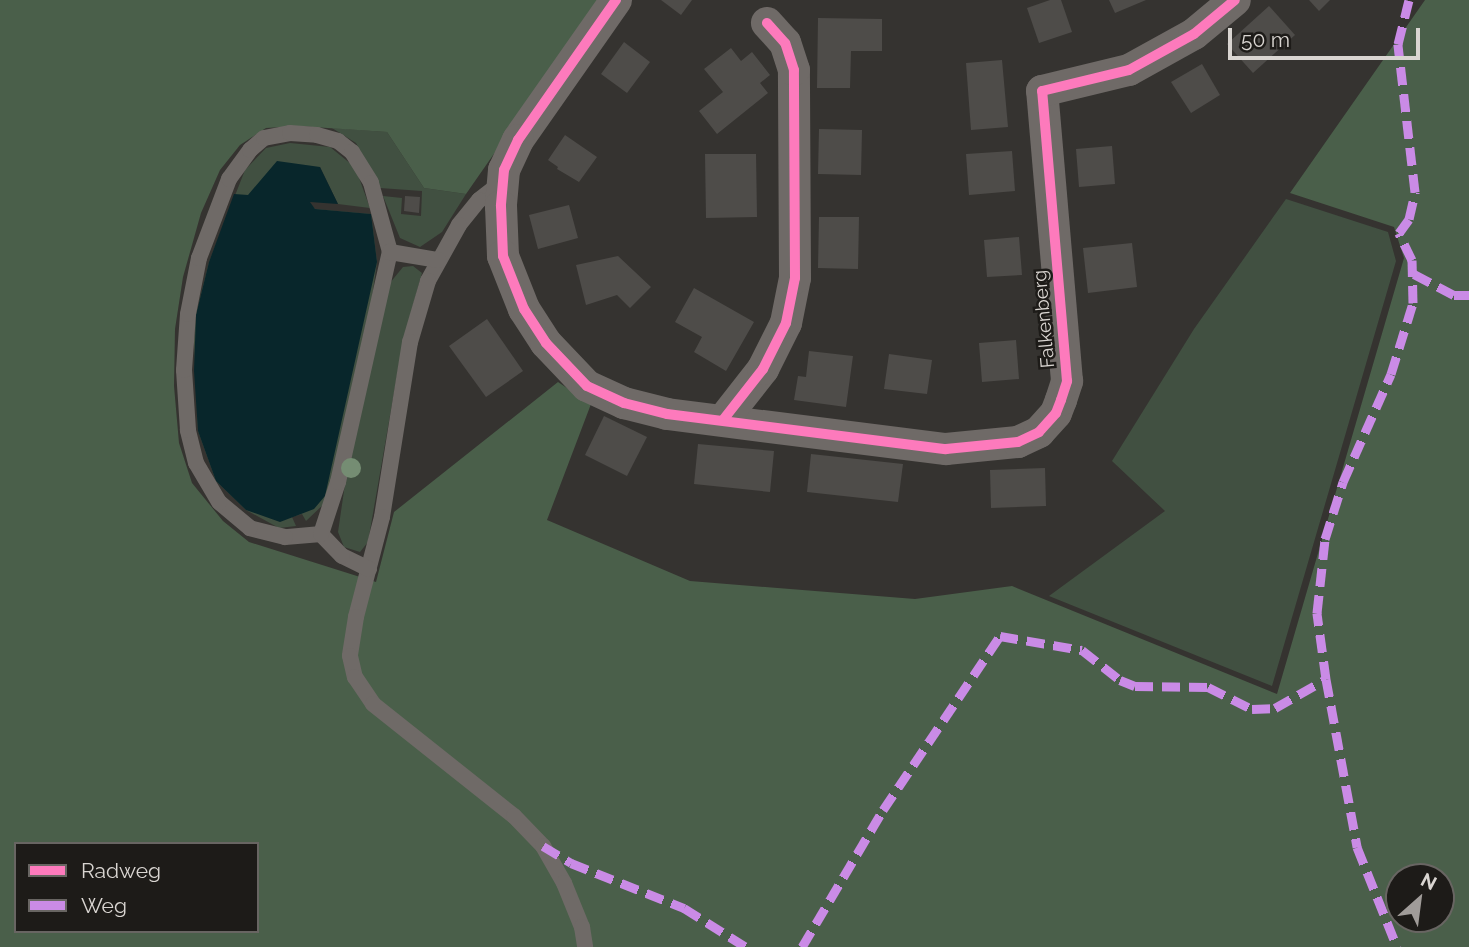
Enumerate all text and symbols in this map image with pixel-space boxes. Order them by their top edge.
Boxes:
scale bar [1231,14,1424,58]
text: 50 m [1241,27,1290,52]
street label: Falkenberg [1028,269,1060,369]
legend [14,842,259,933]
text: Radweg [81,858,161,883]
north arrow [1385,863,1455,933]
text: N [1417,868,1440,894]
text: Weg [81,893,127,918]

